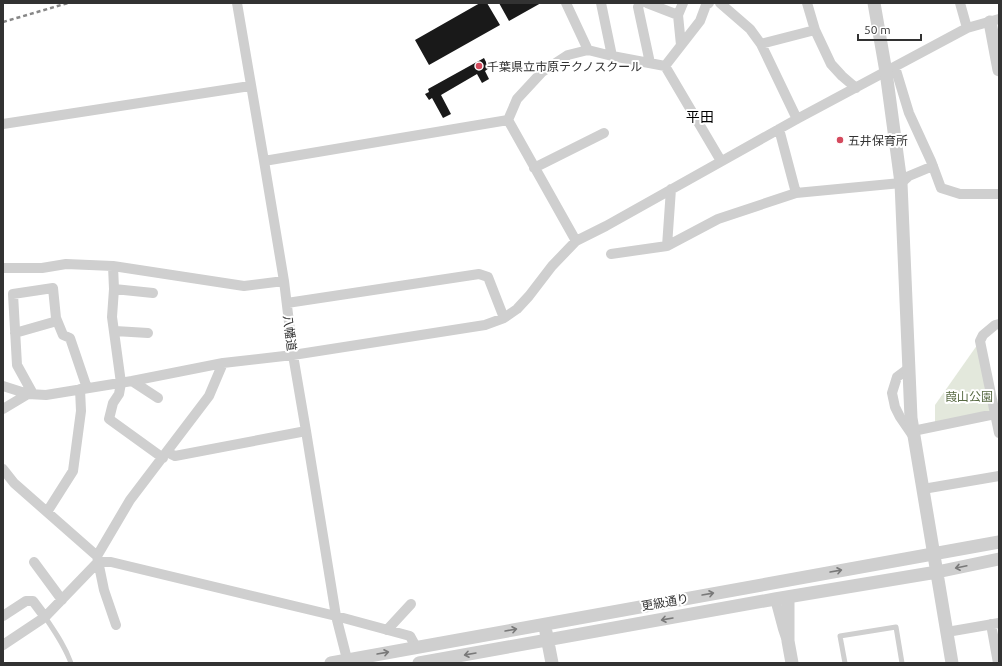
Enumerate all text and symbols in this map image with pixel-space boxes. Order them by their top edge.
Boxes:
scale bar [858,16,921,42]
text: 50 m [864,23,891,36]
place label: 千葉県立市原テクノスクール [487,60,642,73]
marker: 千葉県立市原テクノスクール [474,61,484,71]
district label: 平田 [686,109,714,125]
place label: 五井保育所 [848,134,908,147]
marker: 五井保育所 [835,135,845,145]
street label: 八幡道 [281,314,299,352]
park label: 葭山公園 [945,390,993,403]
one-way arrow [955,564,968,572]
one-way arrow [829,567,842,575]
one-way arrow [701,590,714,598]
street label: 更級通り [640,591,690,613]
one-way arrow [661,615,674,623]
one-way arrow [504,626,517,634]
one-way arrow [376,649,389,657]
one-way arrow [464,650,477,658]

